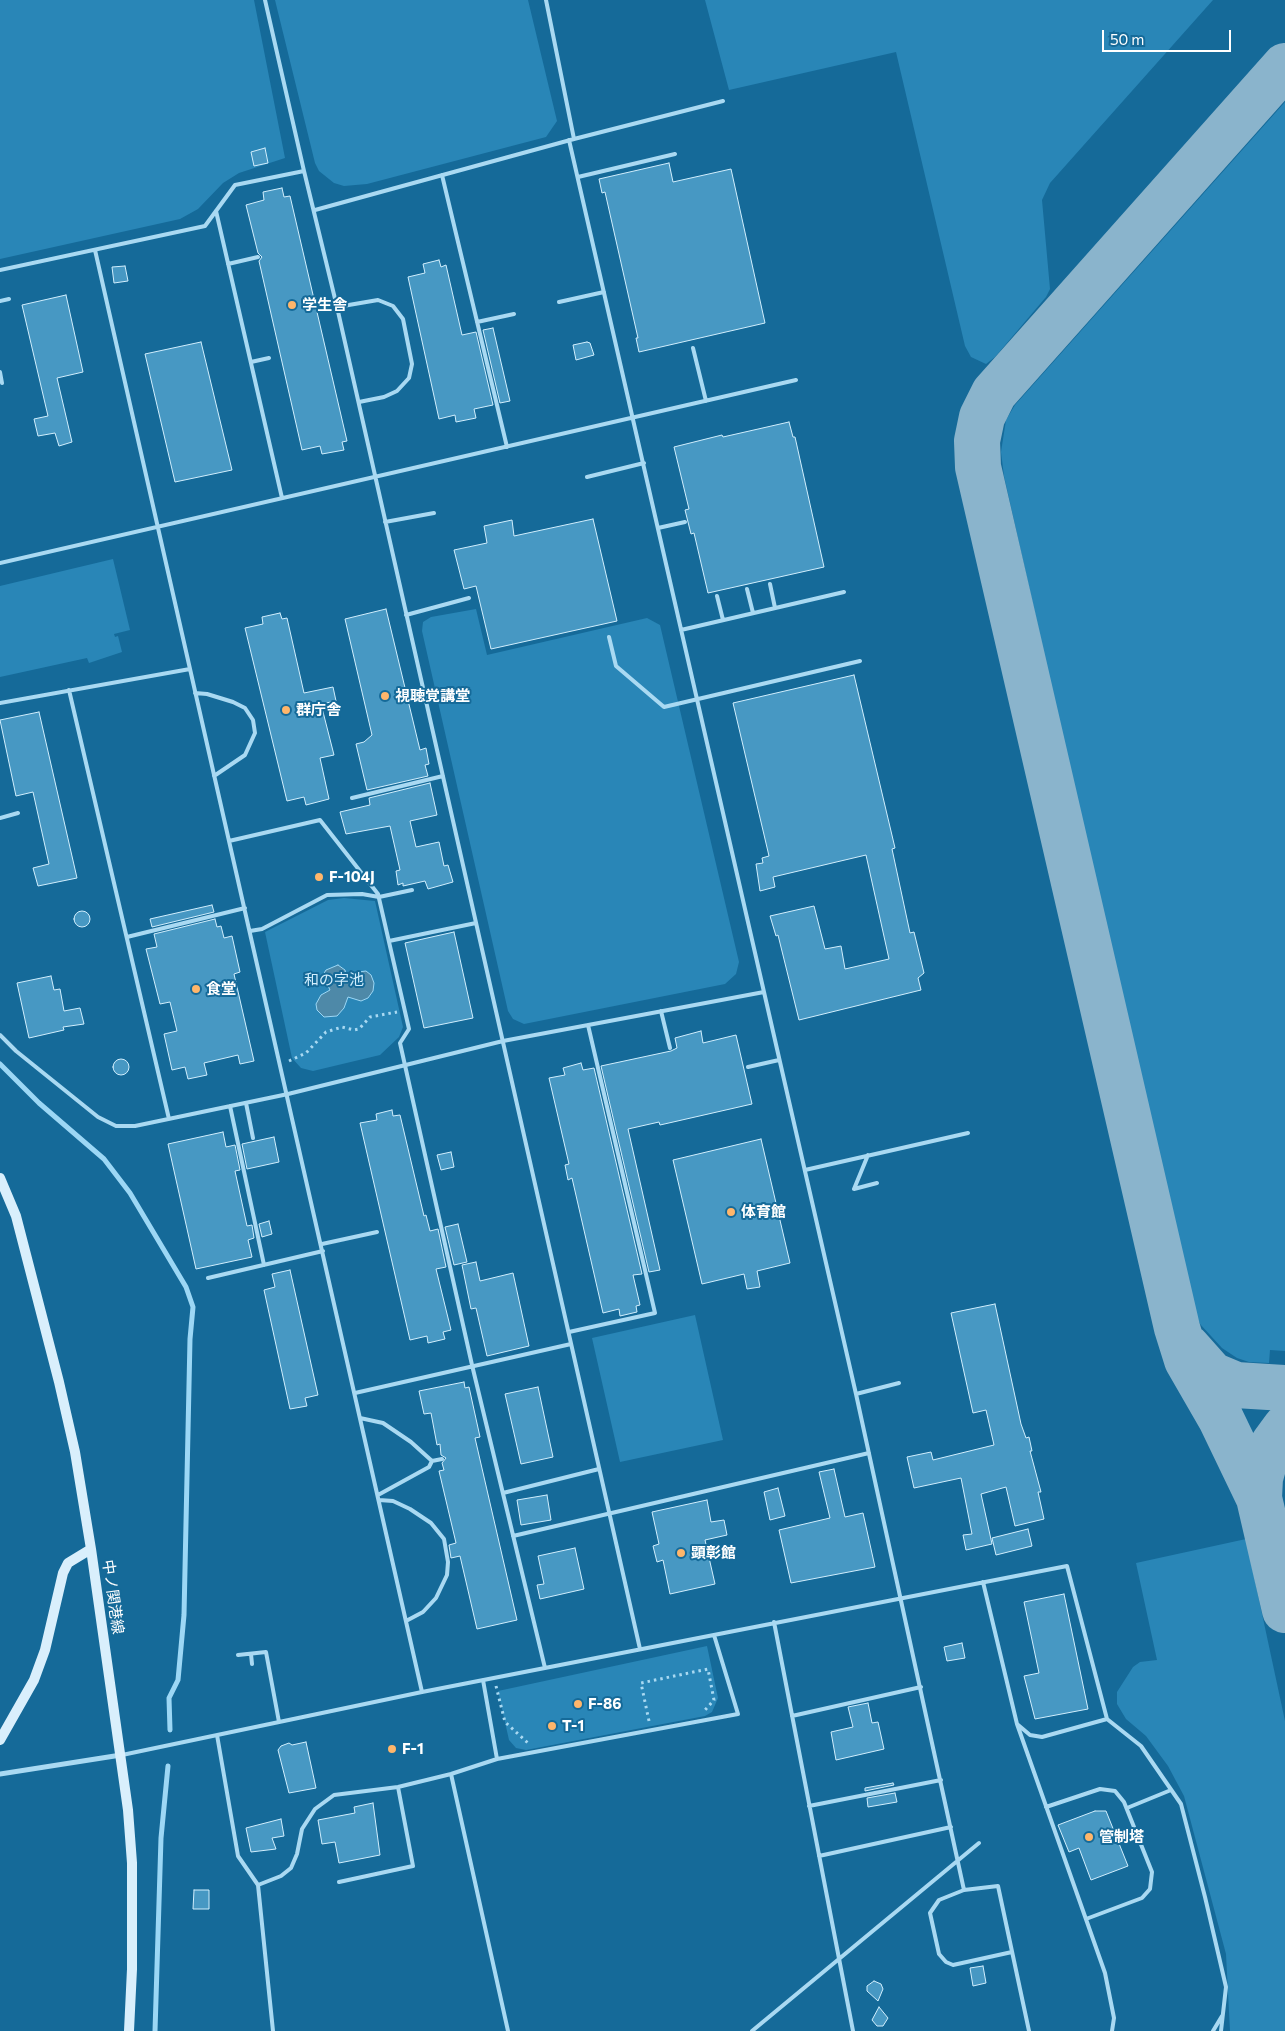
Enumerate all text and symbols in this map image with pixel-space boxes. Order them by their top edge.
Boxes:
scale bar [1105,20,1234,52]
text: 50 m [1110,30,1144,48]
place label: 学生舎 [302,296,347,314]
marker: 学生舎 [286,299,298,311]
place label: 視聴覚講堂 [395,687,470,705]
marker: 視聴覚講堂 [379,690,391,702]
place label: 群庁舎 [296,701,341,719]
marker: 群庁舎 [280,704,292,716]
place label: F-104J [329,868,375,886]
marker: F-104J [313,871,325,883]
park label: 和の字池 [304,971,364,989]
place label: 食堂 [206,980,236,998]
marker: 食堂 [190,983,202,995]
place label: 体育館 [741,1203,786,1221]
marker: 体育館 [725,1206,737,1218]
place label: 顕彰館 [691,1544,736,1562]
marker: 顕彰館 [675,1547,687,1559]
street label: 中ノ関港線 [99,1559,127,1635]
place label: F-86 [588,1695,621,1713]
marker: F-86 [572,1698,584,1710]
place label: T-1 [562,1717,584,1735]
marker: T-1 [546,1720,558,1732]
place label: F-1 [402,1740,424,1758]
marker: F-1 [386,1743,398,1755]
place label: 管制塔 [1099,1828,1144,1846]
marker: 管制塔 [1083,1831,1095,1843]

